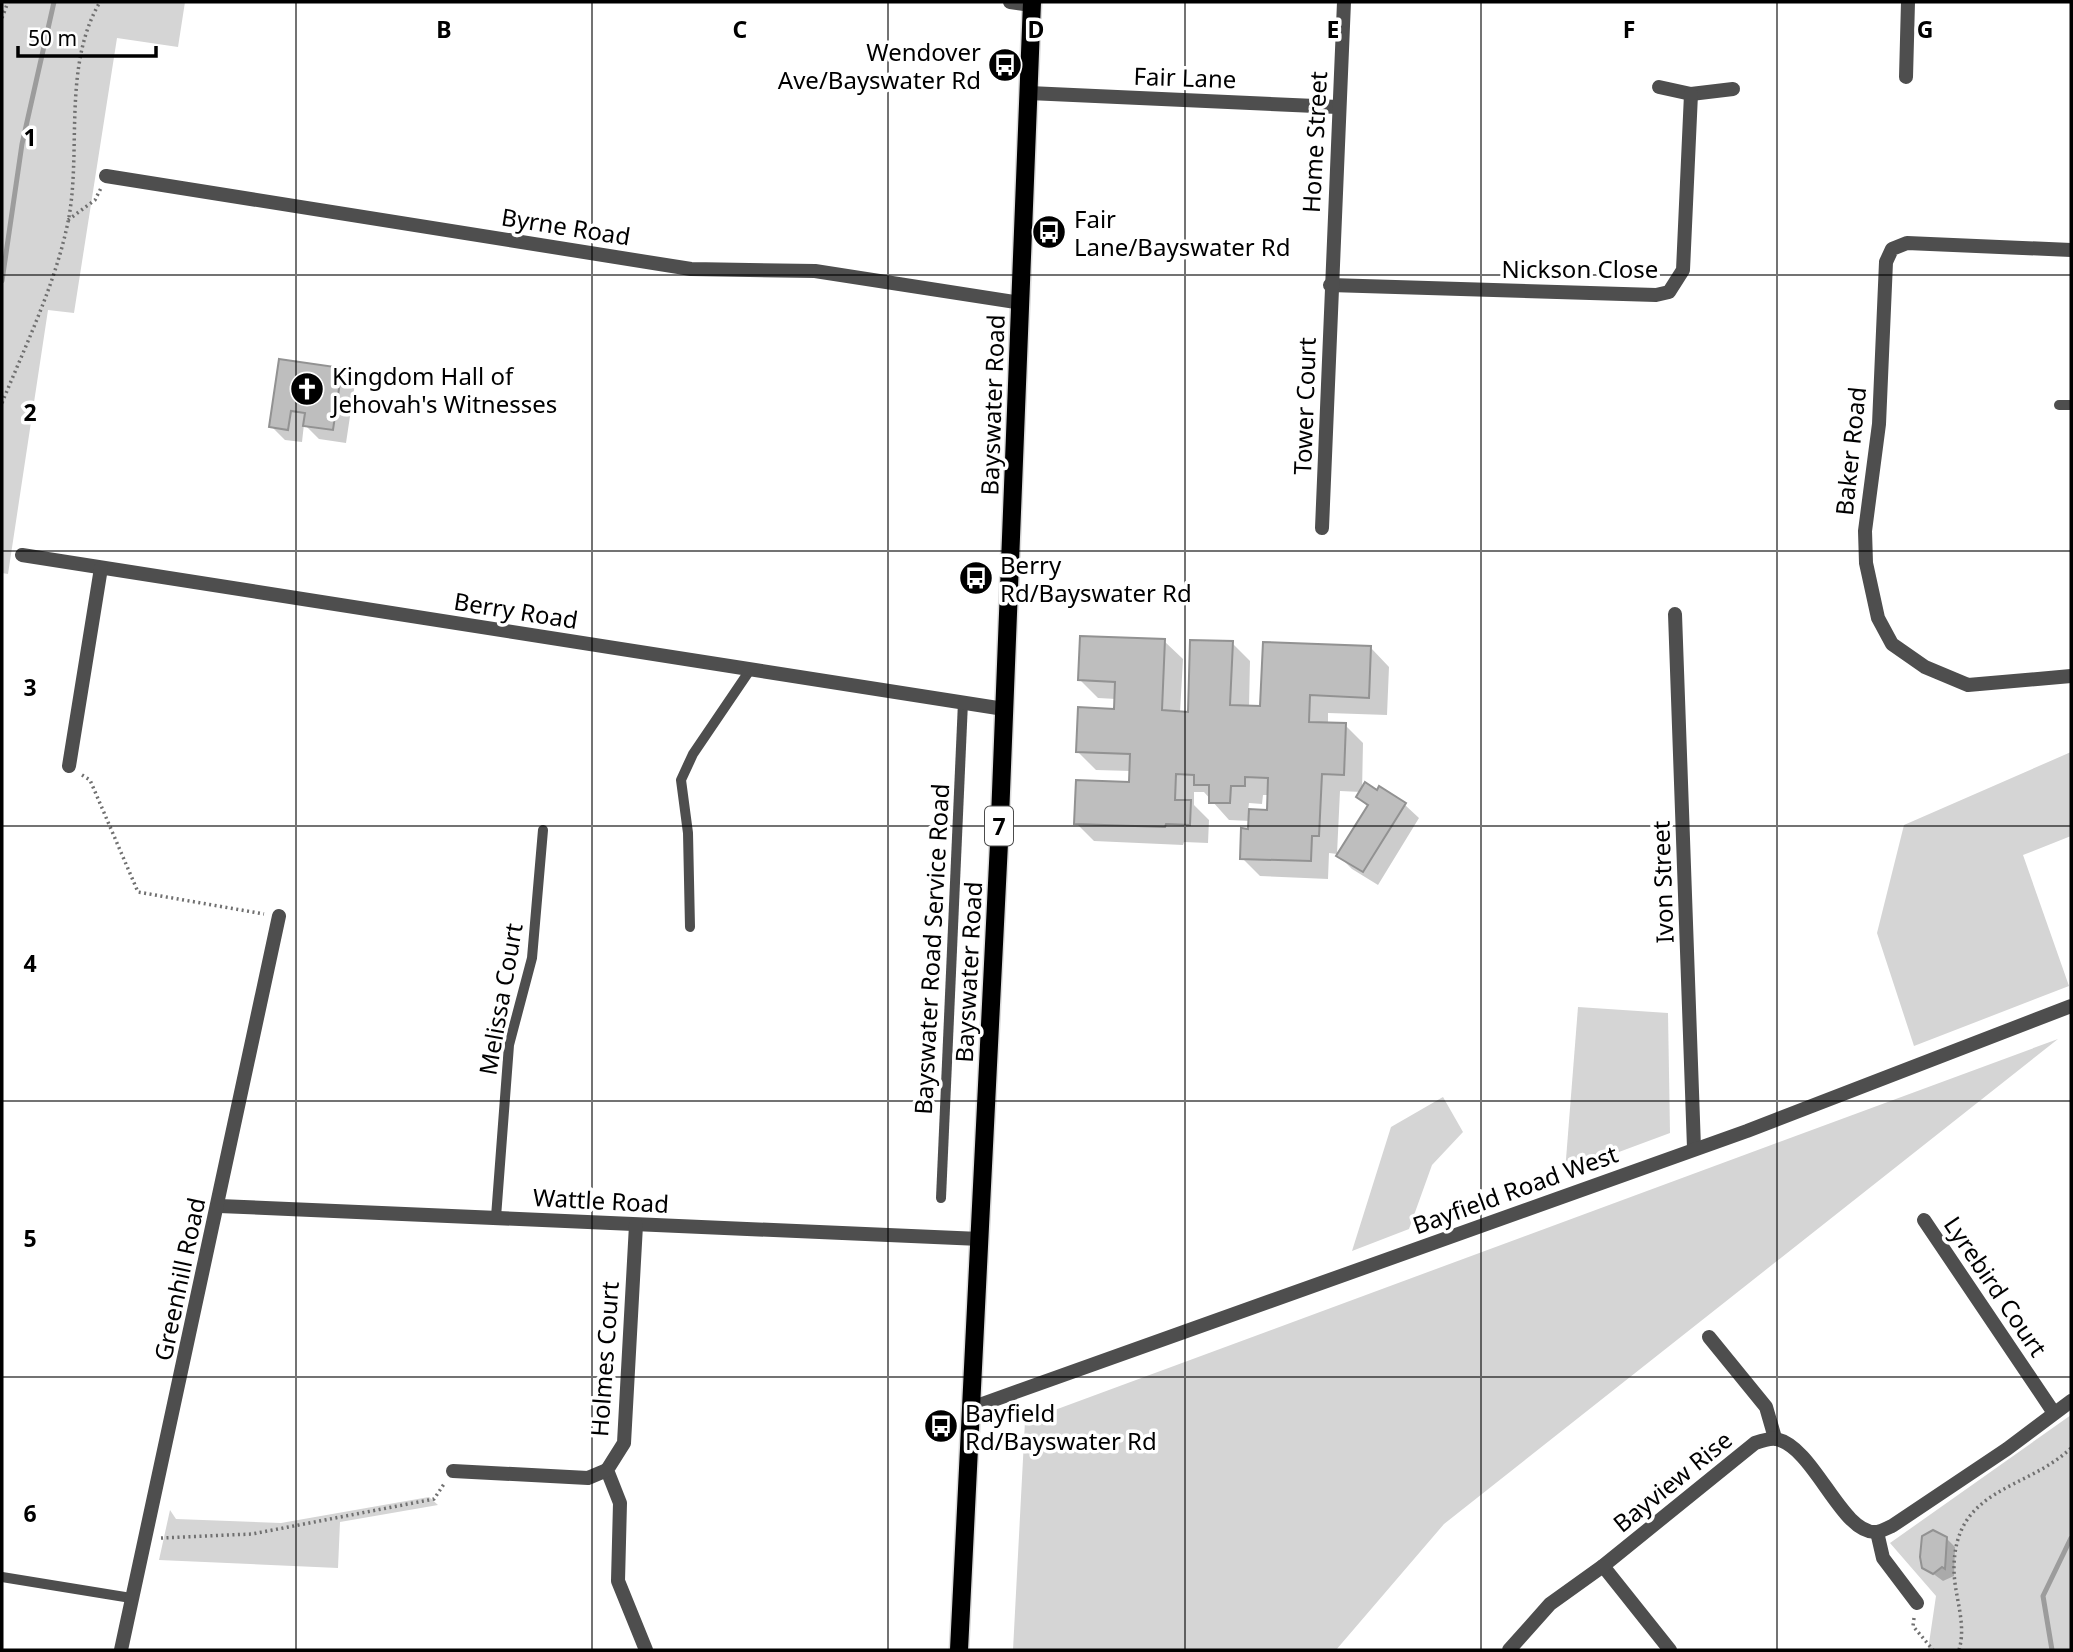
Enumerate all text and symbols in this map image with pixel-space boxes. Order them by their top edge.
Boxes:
text: B [436,13,452,45]
text: C [733,13,748,45]
text: D [1028,13,1044,45]
text: E [1327,13,1339,45]
text: F [1623,13,1635,45]
text: G [1917,13,1933,45]
scale bar [18,14,156,58]
text: 50 m [28,24,77,52]
place label: Wendover Ave/Bayswater Rd [778,35,981,96]
bus stop icon: Wendover Ave/Bayswater Rd [986,46,1024,84]
street label: Fair Lane [1133,59,1237,95]
street label: Home Street [1294,70,1334,214]
text: 1 [23,121,37,153]
street label: Byrne Road [499,200,633,252]
place label: Fair Lane/Bayswater Rd [1074,202,1291,263]
bus stop icon: Fair Lane/Bayswater Rd [1030,213,1068,251]
street label: Nickson Close [1502,252,1658,285]
street label: Bayswater Road [972,314,1012,496]
street label: Tower Court [1285,336,1323,475]
place label: Kingdom Hall of Jehovah's Witnesses [330,359,557,420]
church icon: Kingdom Hall of Jehovah's Witnesses [288,370,326,408]
street label: Baker Road [1827,385,1873,517]
text: 2 [23,396,37,428]
place label: Berry Rd/Bayswater Rd [1000,548,1192,609]
bus stop icon: Berry Rd/Bayswater Rd [957,559,995,597]
street label: Berry Road [452,584,580,636]
text: 3 [23,671,37,703]
street label: Bayswater Road Service Road [906,783,956,1115]
road number: 7 [985,806,1013,846]
street label: Ivon Street [1643,820,1681,944]
street label: Bayswater Road [947,881,989,1063]
street label: Melissa Court [470,920,530,1077]
text: 4 [23,947,37,979]
street label: Bayfield Road West [1408,1136,1622,1241]
street label: Wattle Road [532,1180,670,1220]
street label: Greenhill Road [146,1194,212,1364]
street label: Lyrebird Court [1937,1210,2055,1363]
text: 5 [23,1222,37,1254]
street label: Holmes Court [582,1280,626,1438]
place label: Bayfield Rd/Bayswater Rd [965,1396,1157,1457]
bus stop icon: Bayfield Rd/Bayswater Rd [922,1407,960,1445]
street label: Bayview Rise [1606,1423,1738,1539]
text: 6 [23,1497,37,1529]

